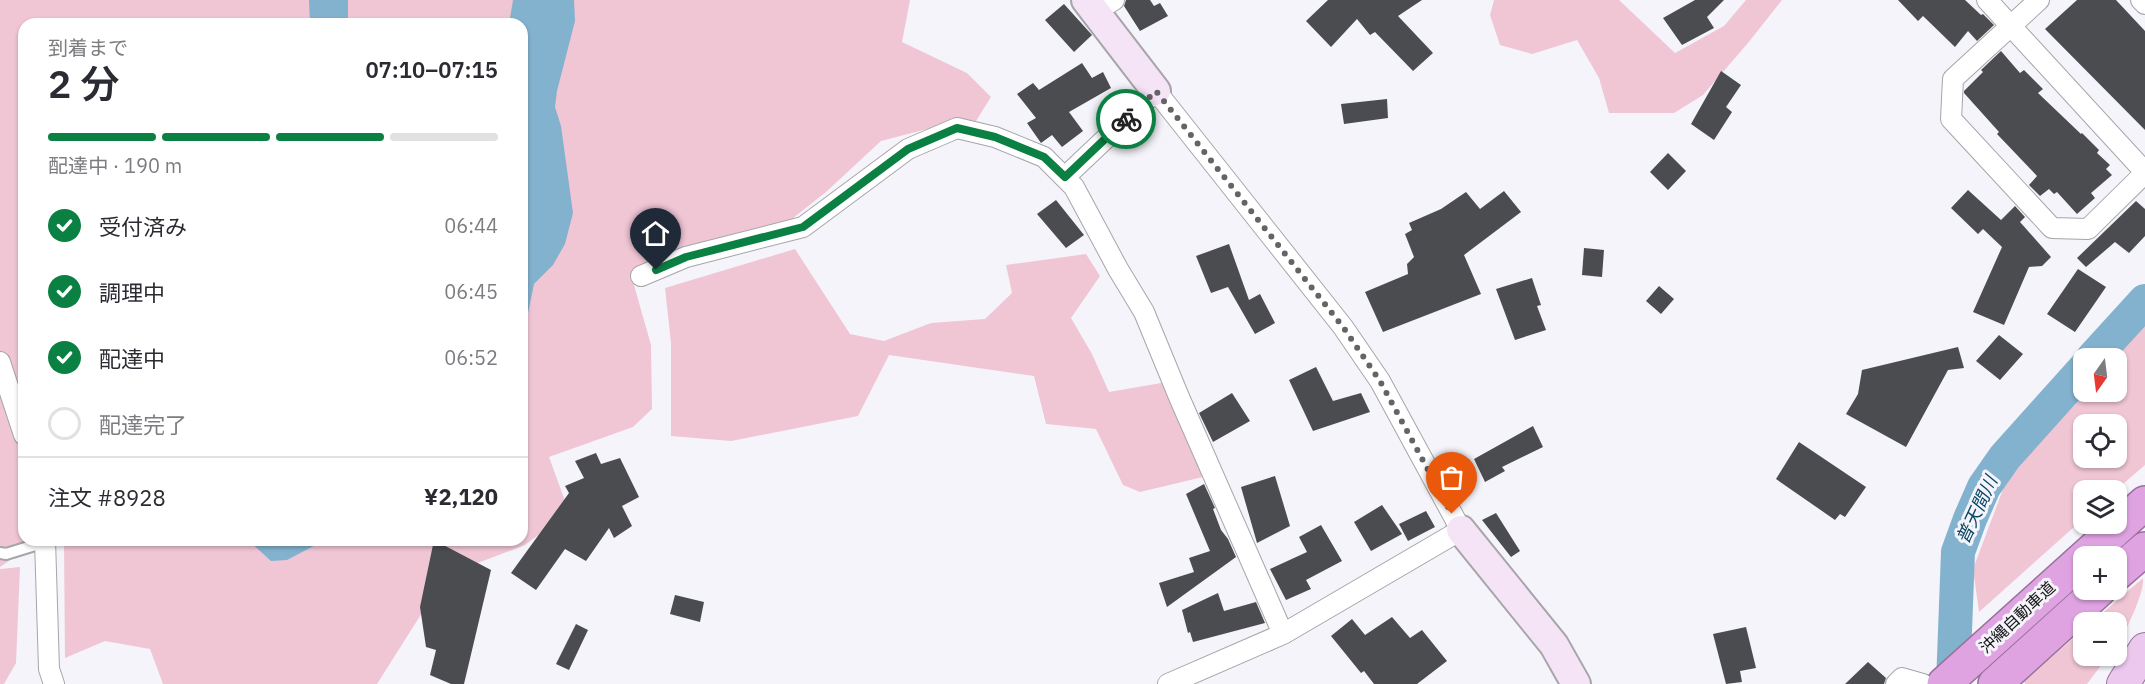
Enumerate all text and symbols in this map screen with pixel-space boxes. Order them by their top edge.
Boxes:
text: 到着まで [48,34,128,61]
text: 07:10–07:15 [365,55,498,84]
text: 2 分 [48,58,120,109]
courier [1096,89,1156,149]
icon: bike [1110,103,1143,136]
text: 配達中 · 190 m [48,152,182,179]
pin [630,208,681,270]
icon: check [48,209,81,242]
text: 受付済み [99,212,187,241]
text: 06:44 [444,212,498,239]
icon: home [639,217,672,250]
icon: check [48,275,81,308]
text: 調理中 [99,278,165,307]
text: 06:45 [444,278,498,305]
icon: check [48,341,81,374]
text: 配達中 [99,344,165,373]
text: 06:52 [444,344,498,371]
north arrow [2073,348,2127,402]
map controls [2073,348,2127,666]
text: 配達完了 [99,410,187,439]
button: locate [2073,414,2127,468]
pin [1426,452,1477,514]
icon: bag [1435,461,1468,494]
water label: 普天間川 [1951,470,2003,547]
button: layers [2073,480,2127,534]
text: ¥2,120 [424,482,498,511]
text: 注文 #8928 [48,483,166,512]
button: + [2073,546,2127,600]
street label: 沖縄自動車道 [1975,577,2059,657]
button: − [2073,612,2127,666]

